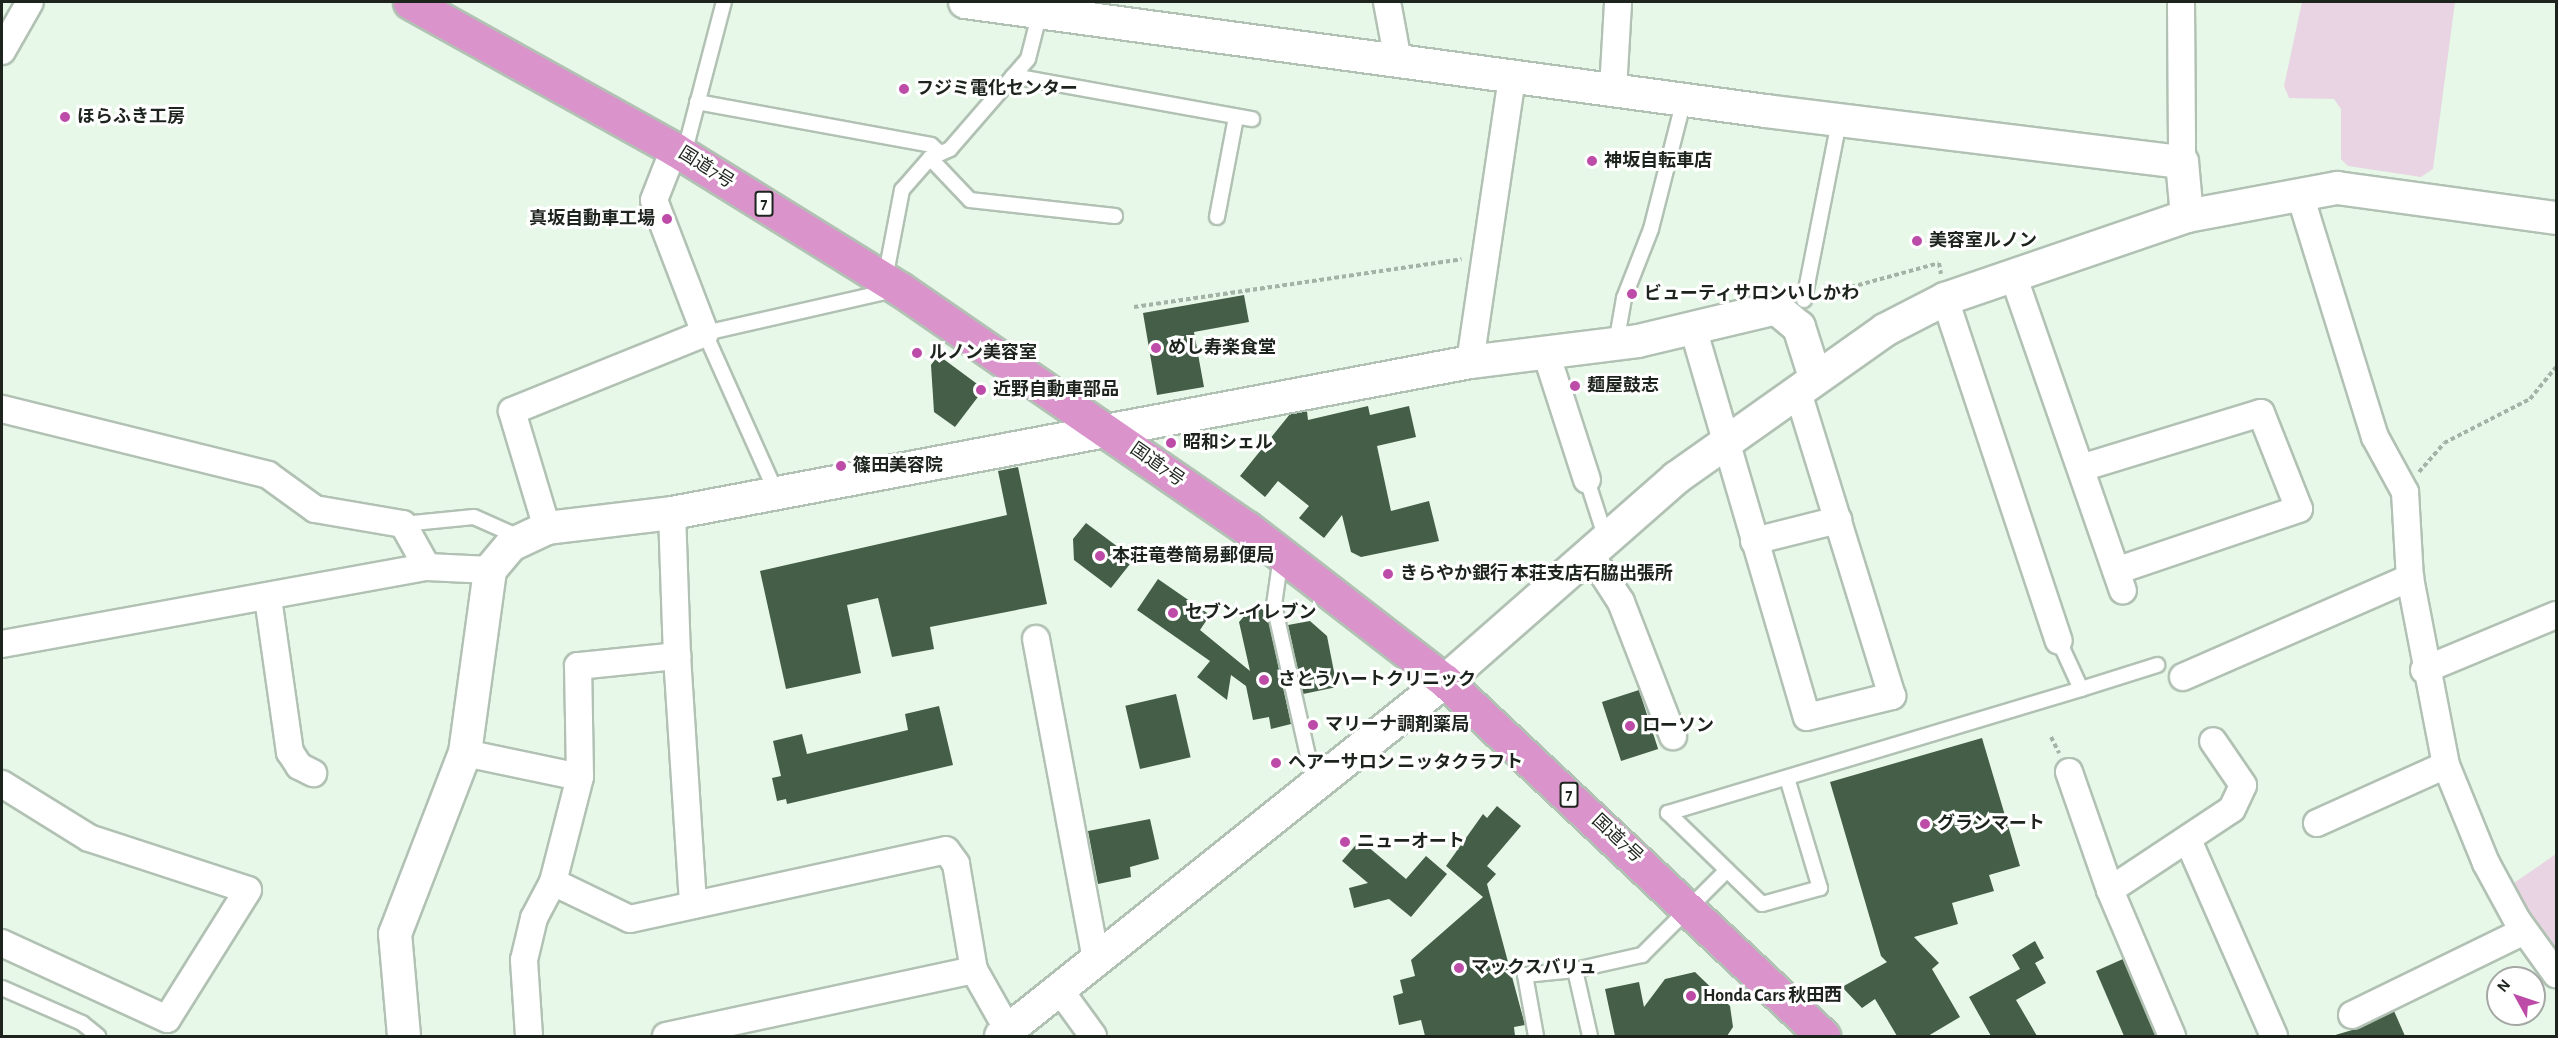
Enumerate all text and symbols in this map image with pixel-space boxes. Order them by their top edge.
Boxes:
place label: フジミ電化センター [916,78,1078,100]
marker: フジミ電化センター [897,82,911,96]
place label: ほらふき工房 [77,106,185,128]
marker: ほらふき工房 [58,110,72,124]
street label: 国道7号 [674,143,738,193]
place label: 神坂自転車店 [1604,150,1712,172]
marker: 神坂自転車店 [1585,154,1599,168]
road number: 7 [754,191,774,217]
place label: 真坂自動車工場 [529,208,655,230]
marker: 真坂自動車工場 [660,212,674,226]
place label: 美容室ルノン [1929,230,2037,252]
marker: 美容室ルノン [1910,234,1924,248]
place label: ビューティサロンいしかわ [1644,283,1860,305]
marker: ビューティサロンいしかわ [1625,287,1639,301]
place label: めし寿楽食堂 [1168,337,1276,359]
marker: めし寿楽食堂 [1149,341,1163,355]
place label: ルノン美容室 [929,342,1037,364]
marker: ルノン美容室 [910,346,924,360]
place label: 麺屋鼓志 [1587,375,1659,397]
place label: 近野自動車部品 [993,379,1119,401]
marker: 麺屋鼓志 [1568,379,1582,393]
marker: 近野自動車部品 [974,383,988,397]
place label: 昭和シェル [1183,432,1273,454]
marker: 昭和シェル [1164,436,1178,450]
street label: 国道7号 [1126,439,1188,491]
place label: 篠田美容院 [853,455,943,477]
marker: 篠田美容院 [834,459,848,473]
place label: 本荘竜巻簡易郵便局 [1112,545,1274,567]
marker: 本荘竜巻簡易郵便局 [1093,549,1107,563]
place label: きらやか銀行 本荘支店石脇出張所 [1400,563,1673,585]
marker: きらやか銀行 本荘支店石脇出張所 [1381,567,1395,581]
place label: セブン-イレブン [1185,602,1316,624]
marker: セブン-イレブン [1166,606,1180,620]
place label: さとうハートクリニック [1278,669,1476,691]
marker: さとうハートクリニック [1255,671,1273,689]
place label: マリーナ調剤薬局 [1325,714,1469,736]
place label: ローソン [1642,715,1714,737]
marker: マリーナ調剤薬局 [1306,718,1320,732]
marker: ローソン [1623,719,1637,733]
place label: ヘアーサロン ニッタクラフト [1288,752,1524,774]
marker: ヘアーサロン ニッタクラフト [1269,756,1283,770]
road number: 7 [1558,782,1580,808]
street label: 国道7号 [1587,810,1647,868]
place label: グランマート [1937,813,2045,835]
marker: グランマート [1918,817,1932,831]
place label: ニューオート [1357,831,1465,853]
marker: ニューオート [1338,835,1352,849]
place label: マックスバリュ [1471,957,1597,979]
marker: マックスバリュ [1452,961,1466,975]
north arrow [2486,966,2546,1026]
text: N [2494,976,2513,995]
place label: Honda Cars 秋田西 [1703,985,1842,1007]
marker: Honda Cars 秋田西 [1684,989,1698,1003]

